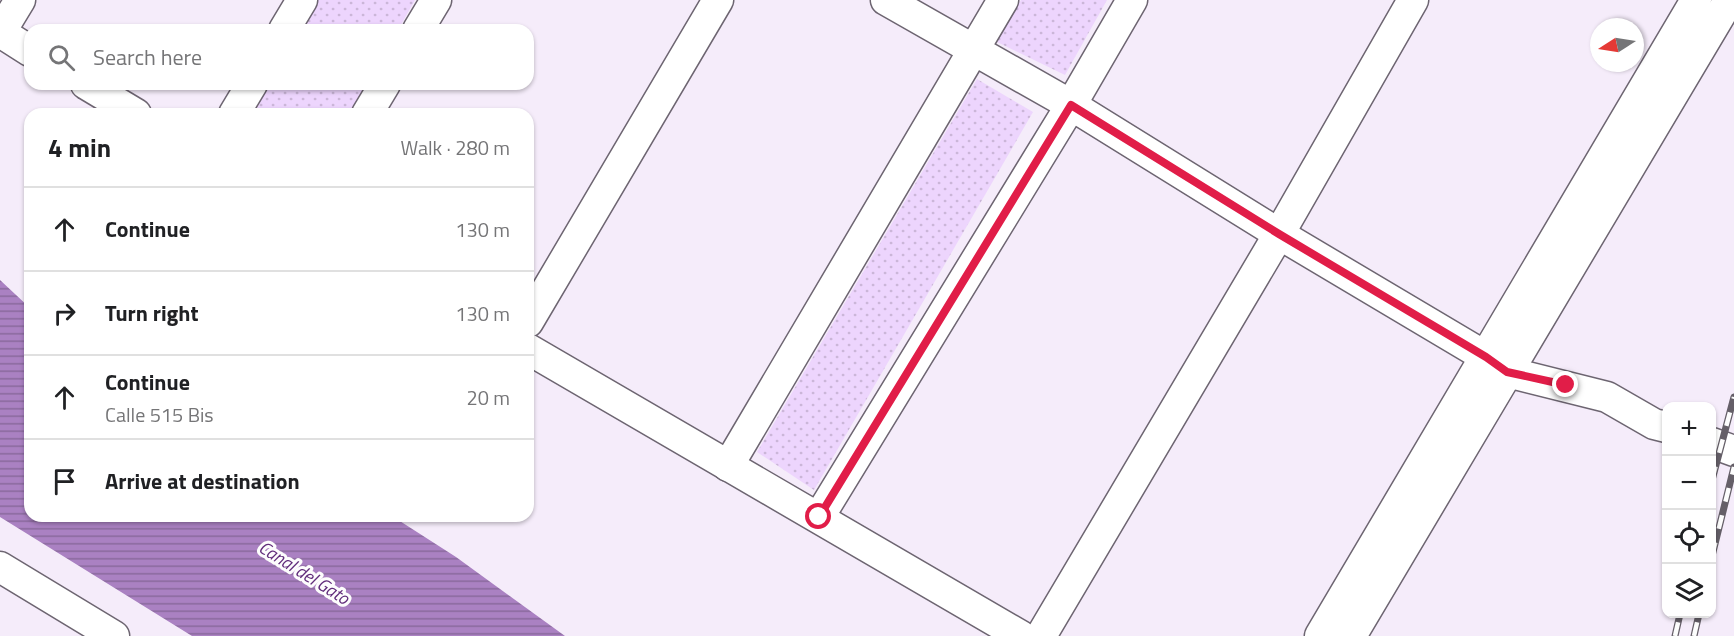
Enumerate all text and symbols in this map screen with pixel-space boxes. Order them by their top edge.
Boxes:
north arrow [1590,18,1644,72]
search box [24,24,534,90]
text: Search here [93,40,202,74]
icon: search [45,41,78,74]
text: 4 min [48,128,111,167]
text: Walk · 280 m [401,132,510,163]
text: Continue [105,212,190,246]
icon: ahead [48,213,81,246]
text: 130 m [455,214,510,245]
text: Turn right [105,296,199,330]
icon: right [48,297,81,330]
text: 130 m [455,298,510,329]
text: Continue [105,365,190,399]
route end [1552,371,1578,397]
icon: ahead [48,381,81,414]
text: 20 m [466,382,510,413]
text: Calle 515 Bis [105,399,214,430]
map controls [1662,402,1716,618]
button: + [1662,402,1716,456]
button: − [1662,456,1716,510]
text: Arrive at destination [105,464,300,498]
icon: arrive [48,465,81,498]
route start [805,503,831,529]
button: locate [1662,510,1716,564]
water label: Canal del Gato [254,534,356,612]
button: layers [1662,564,1716,618]

